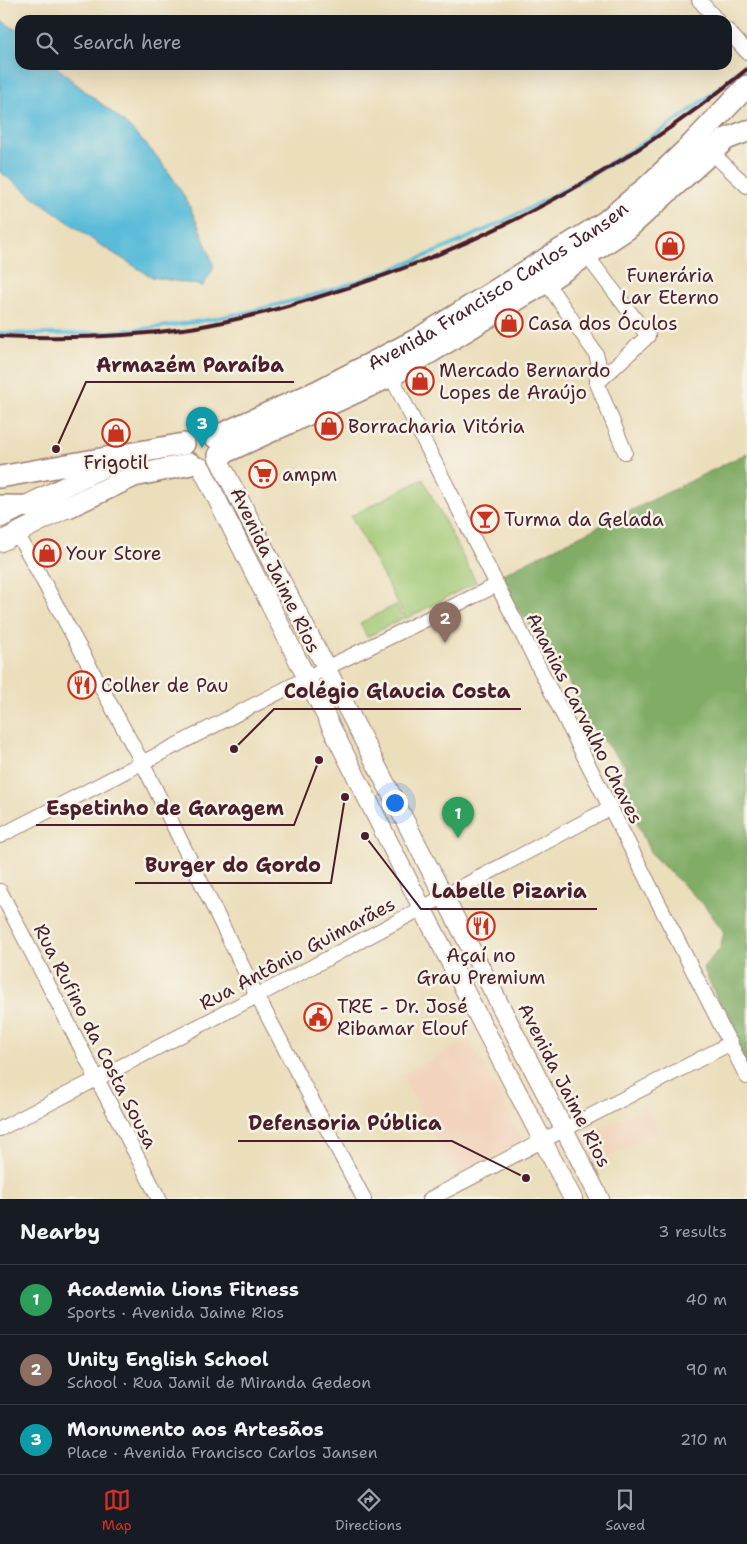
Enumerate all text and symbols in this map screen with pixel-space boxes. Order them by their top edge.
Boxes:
search box [15,15,732,70]
icon: search [33,29,61,57]
text: Search here [73,30,182,55]
street label: Avenida Francisco Carlos Jansen [363,196,633,376]
shop icon: Funerária Lar Eterno [655,231,685,261]
place label: Funerária Lar Eterno [621,263,719,310]
shop icon: Casa dos Óculos [494,308,524,338]
place label: Casa dos Óculos [528,310,678,336]
callout: Armazém Paraíba [86,347,294,382]
text: Armazém Paraíba [96,352,284,378]
place label: Mercado Bernardo Lopes de Araújo [439,358,610,405]
shop icon: Mercado Bernardo Lopes de Araújo [405,366,435,396]
pin: 3 [186,407,218,448]
shop icon: Borracharia Vitória [314,411,344,441]
place label: Borracharia Vitória [348,414,525,439]
shop icon: Frigotil [101,418,131,448]
place label: Frigotil [83,450,149,475]
supermarket icon: ampm [248,459,278,489]
place label: ampm [282,462,337,487]
street label: Avenida Jaime Rios [225,483,327,657]
bar icon: Turma da Gelada [470,504,500,534]
place label: Turma da Gelada [504,507,664,532]
shop icon: Your Store [32,538,62,568]
place label: Your Store [66,541,162,566]
pin: 2 [429,602,461,643]
street label: Ananias Carvalho Chaves [520,608,649,828]
restaurant icon: Colher de Pau [67,670,97,700]
place label: Colher de Pau [101,673,229,698]
callout: Colégio Glaucia Costa [274,674,521,709]
text: Colégio Glaucia Costa [284,678,511,704]
callout: Espetinho de Garagem [36,790,294,825]
your location [382,790,408,816]
text: Espetinho de Garagem [46,795,284,821]
pin: 1 [442,797,474,838]
callout: Burger do Gordo [135,848,331,883]
text: Burger do Gordo [145,852,321,878]
callout: Labelle Pizaria [421,874,597,909]
text: Labelle Pizaria [431,878,587,904]
street label: Rua Antônio Guimarães [195,891,399,1016]
restaurant icon: Açaí no Grau Premium [466,911,496,941]
street label: Rua Rufino da Costa Sousa [28,920,163,1153]
place label: Açaí no Grau Premium [417,943,545,990]
place label: TRE - Dr. José Ribamar Elouf [337,994,469,1041]
street label: Avenida Jaime Rios [512,999,617,1172]
public building icon: TRE - Dr. José Ribamar Elouf [303,1002,333,1032]
callout: Defensoria Pública [238,1106,452,1141]
text: Defensoria Pública [248,1110,442,1136]
text: Nearby [20,1218,100,1246]
text: 3 results [658,1221,727,1242]
text: Academia Lions Fitness [67,1277,299,1302]
text: 1 [32,1289,40,1310]
text: 40 m [685,1289,727,1310]
text: Sports · Avenida Jaime Rios [67,1302,284,1323]
text: Unity English School [67,1347,269,1372]
text: 2 [30,1359,42,1380]
text: 90 m [686,1359,727,1380]
text: School · Rua Jamil de Miranda Gedeon [67,1372,371,1393]
text: Monumento aos Artesãos [67,1417,324,1442]
text: 3 [30,1429,42,1450]
text: 210 m [680,1429,727,1450]
text: Place · Avenida Francisco Carlos Jansen [67,1442,377,1463]
tab: Map [102,1486,132,1534]
tab: Directions [335,1486,402,1534]
tab: Saved [606,1486,645,1534]

